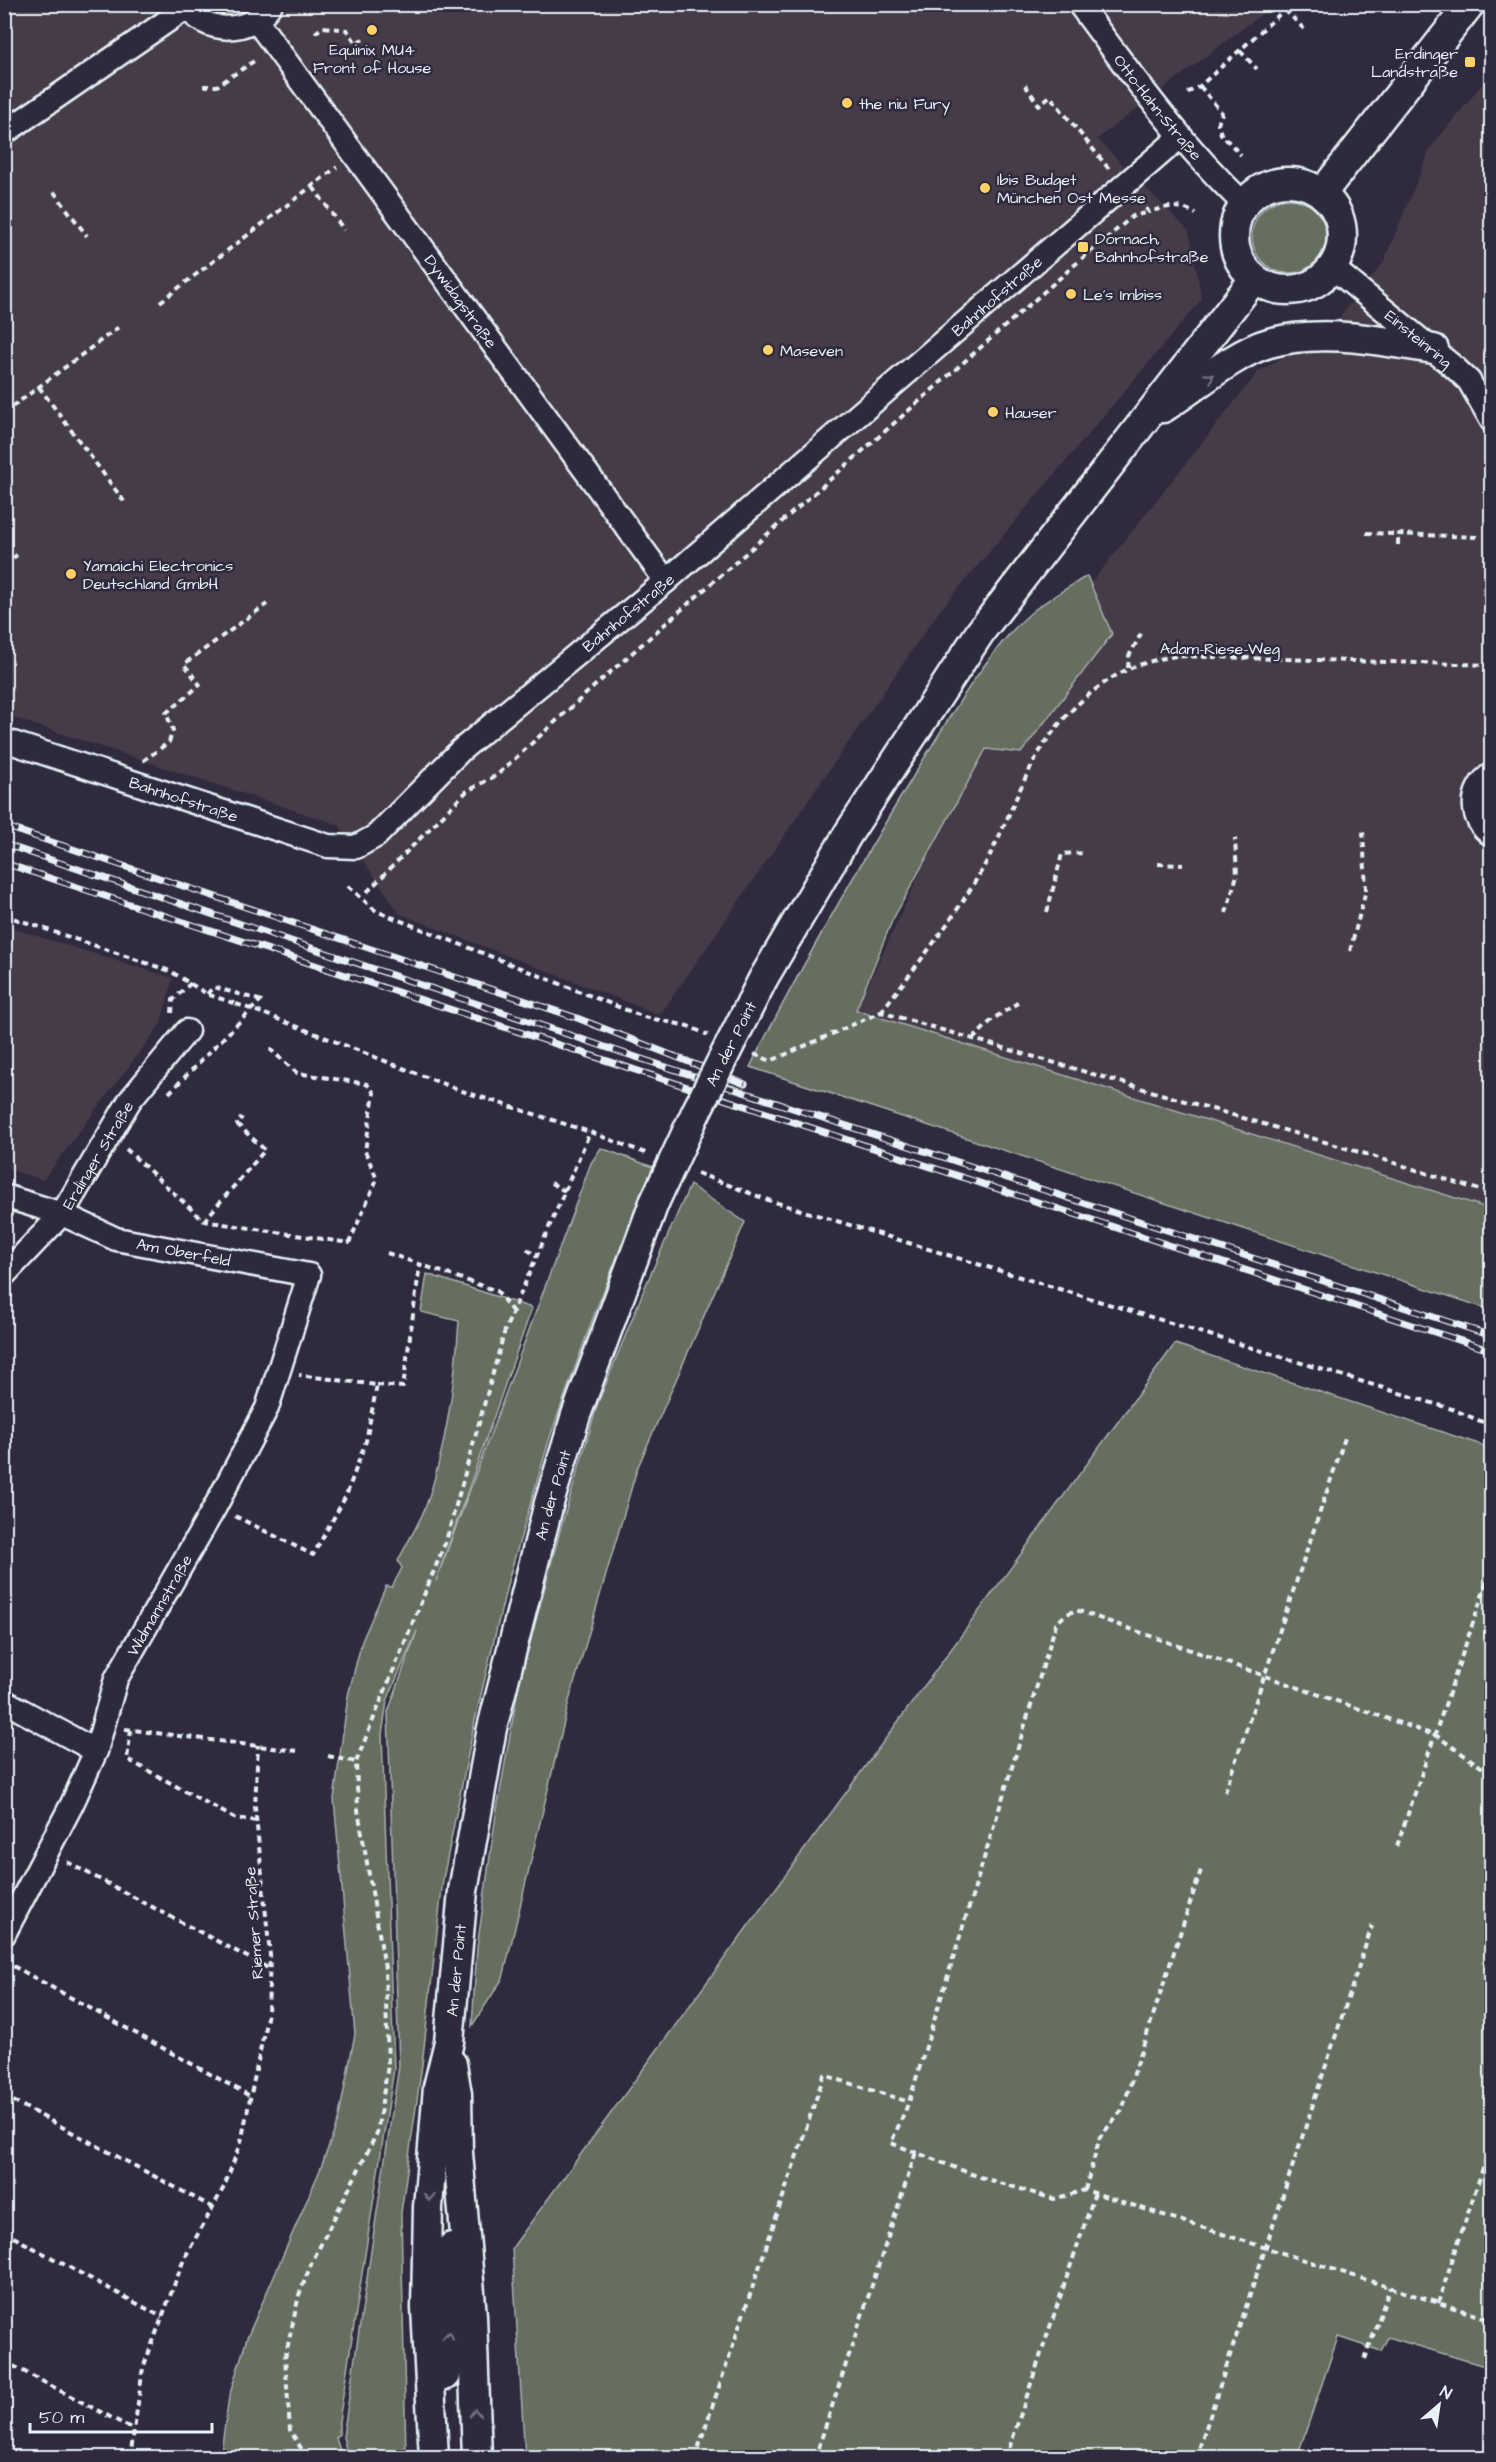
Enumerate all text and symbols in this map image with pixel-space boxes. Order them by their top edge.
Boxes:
marker: Equinix MU4 Front of House [365,23,379,37]
place label: Equinix MU4 Front of House [313,39,431,79]
place label: Erdinger Landstraße [1371,43,1458,83]
street label: Otto-Hahn-Straße [1108,50,1207,166]
marker: Erdinger Landstraße [1463,55,1477,69]
place label: the niu Fury [859,93,950,116]
marker: the niu Fury [840,96,854,110]
place label: Ibis Budget München Ost Messe [997,169,1146,209]
marker: Ibis Budget München Ost Messe [978,181,992,195]
place label: Dornach, Bahnhofstraße [1095,228,1209,268]
marker: Dornach, Bahnhofstraße [1076,240,1090,254]
street label: Dywidagstraße [419,250,502,353]
street label: Bahnhofstraße [947,251,1047,342]
place label: Le's Imbiss [1083,284,1162,306]
marker: Le's Imbiss [1064,287,1078,301]
street label: Einsteinring [1380,305,1456,374]
place label: Maseven [780,340,843,362]
marker: Maseven [761,343,775,357]
one-way arrow [1204,373,1215,384]
place label: Hauser [1005,402,1057,424]
marker: Hauser [986,405,1000,419]
place label: Yamaichi Electronics Deutschland GmbH [83,555,233,595]
marker: Yamaichi Electronics Deutschland GmbH [64,567,78,581]
street label: Bahnhofstraße [578,568,680,658]
street label: Adam-Riese-Weg [1160,638,1280,661]
street label: Bahnhofstraße [126,772,241,828]
street label: An der Point [701,997,762,1090]
street label: Erdinger Straße [57,1097,139,1214]
street label: Am Oberfeld [135,1233,232,1272]
street label: An der Point [530,1447,577,1543]
street label: Widmannstraße [122,1550,198,1660]
street label: Riemer Straße [239,1866,269,1980]
street label: An der Point [441,1923,472,2018]
one-way arrow [423,2193,436,2202]
one-way arrow [441,2332,454,2341]
north arrow [1409,2375,1469,2435]
text: N [1436,2381,1456,2405]
scale bar [30,2396,212,2434]
text: 50 m [39,2405,84,2430]
one-way arrow [469,2409,482,2418]

